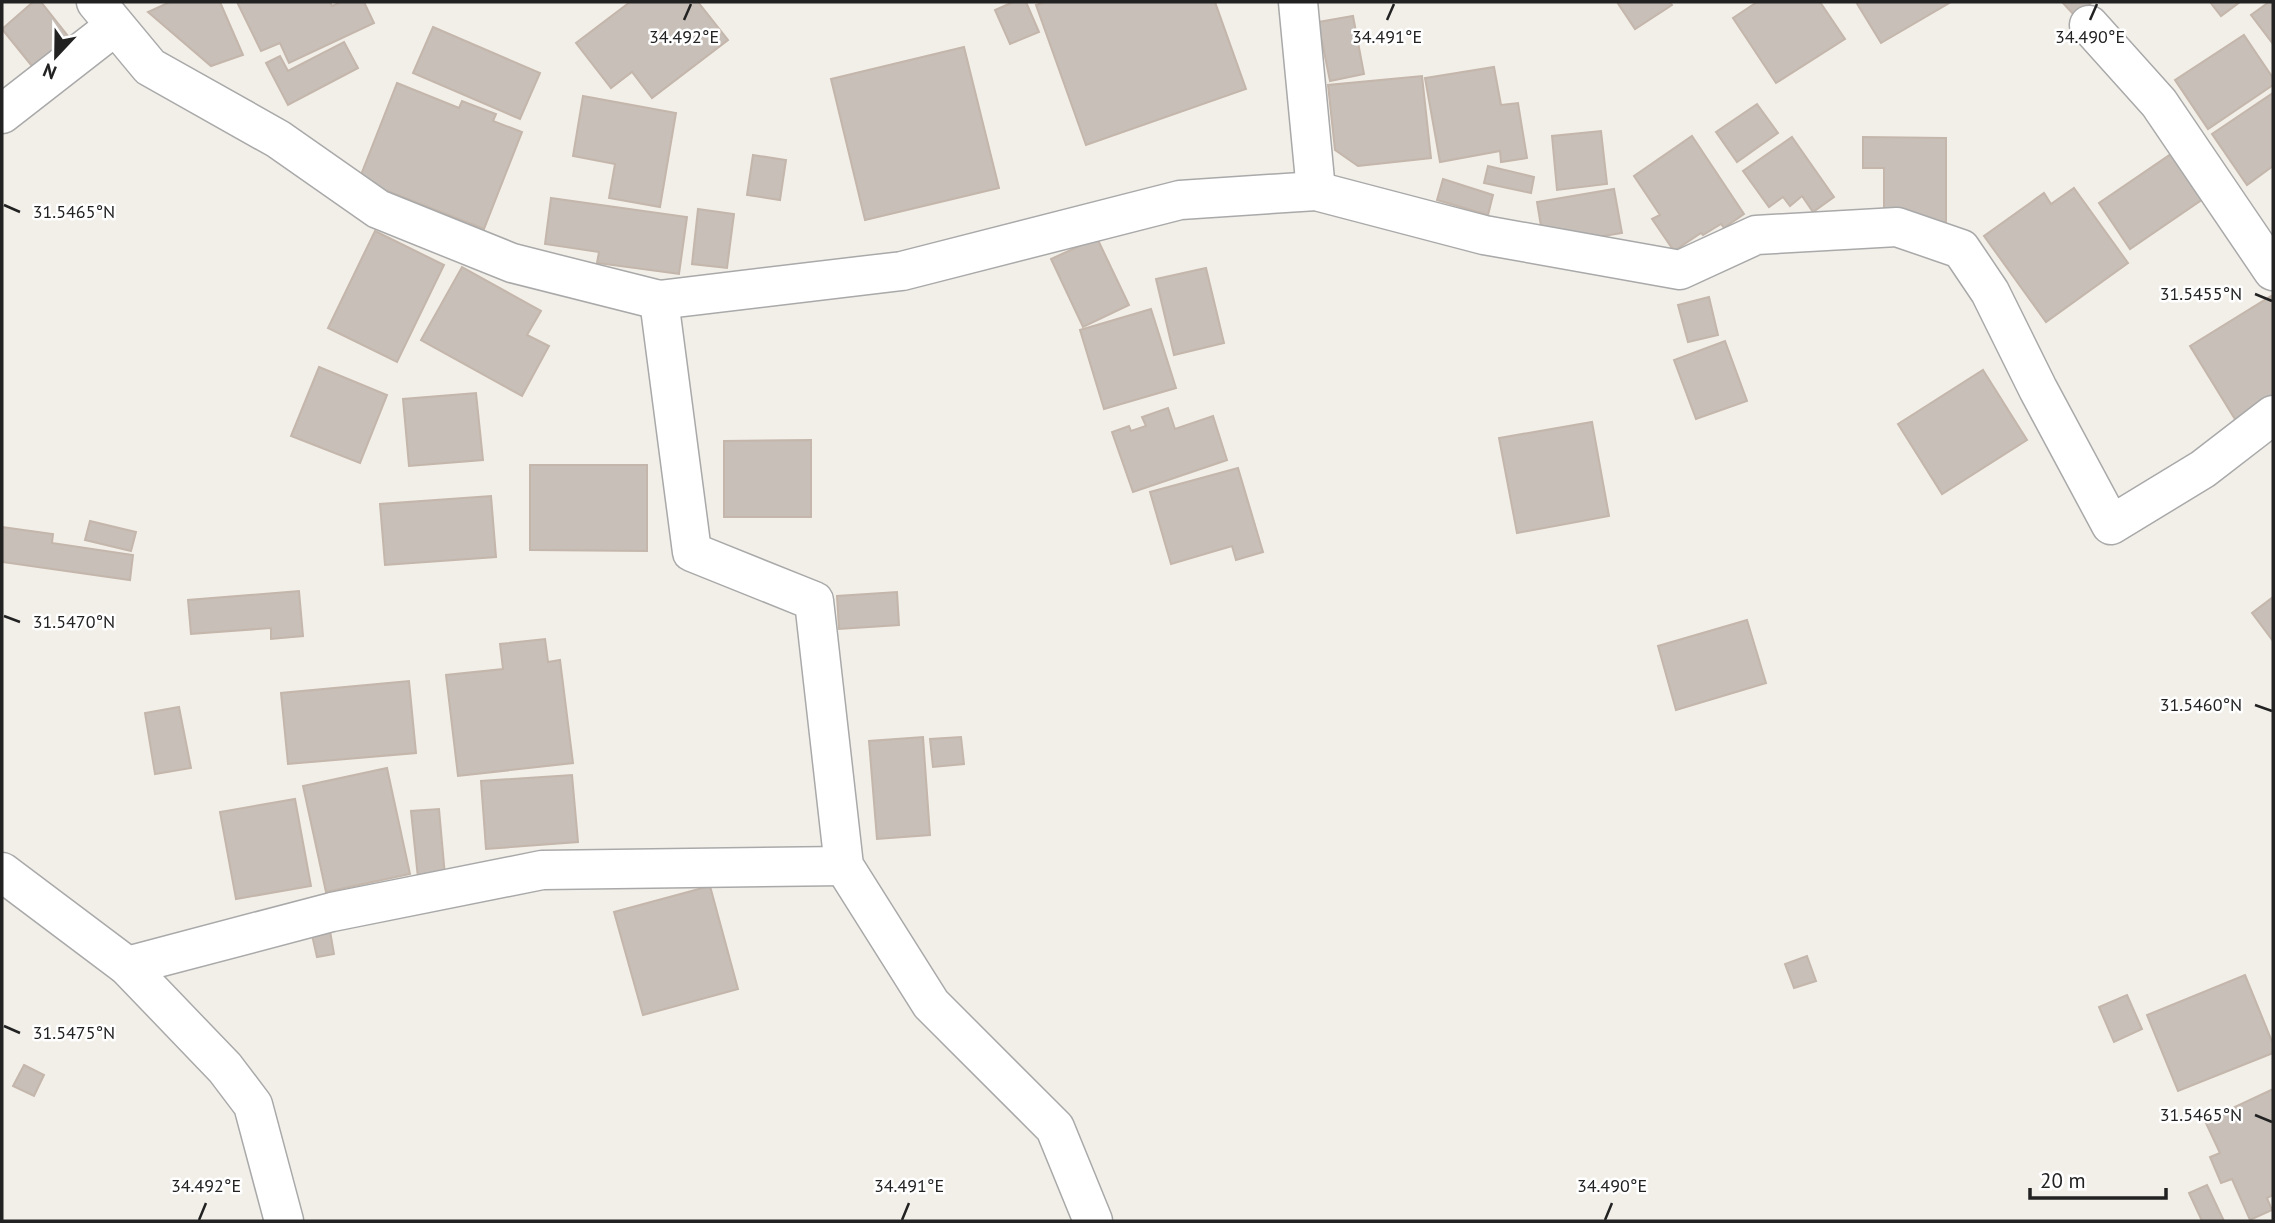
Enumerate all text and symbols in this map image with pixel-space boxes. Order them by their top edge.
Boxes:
north arrow [21,21,91,91]
text: 34.492°E [649,25,719,48]
text: 34.491°E [1352,25,1422,48]
text: 34.490°E [2055,25,2125,48]
text: N [39,58,60,85]
text: 31.5465°N [33,200,115,223]
text: 31.5455°N [2160,282,2242,305]
text: 31.5470°N [33,610,115,633]
text: 31.5460°N [2160,693,2242,716]
text: 31.5475°N [33,1021,115,1044]
text: 31.5465°N [2160,1103,2242,1126]
scale bar [2030,1156,2166,1200]
text: 20 m [2040,1167,2086,1194]
text: 34.492°E [171,1174,241,1197]
text: 34.491°E [874,1174,944,1197]
text: 34.490°E [1577,1174,1647,1197]

